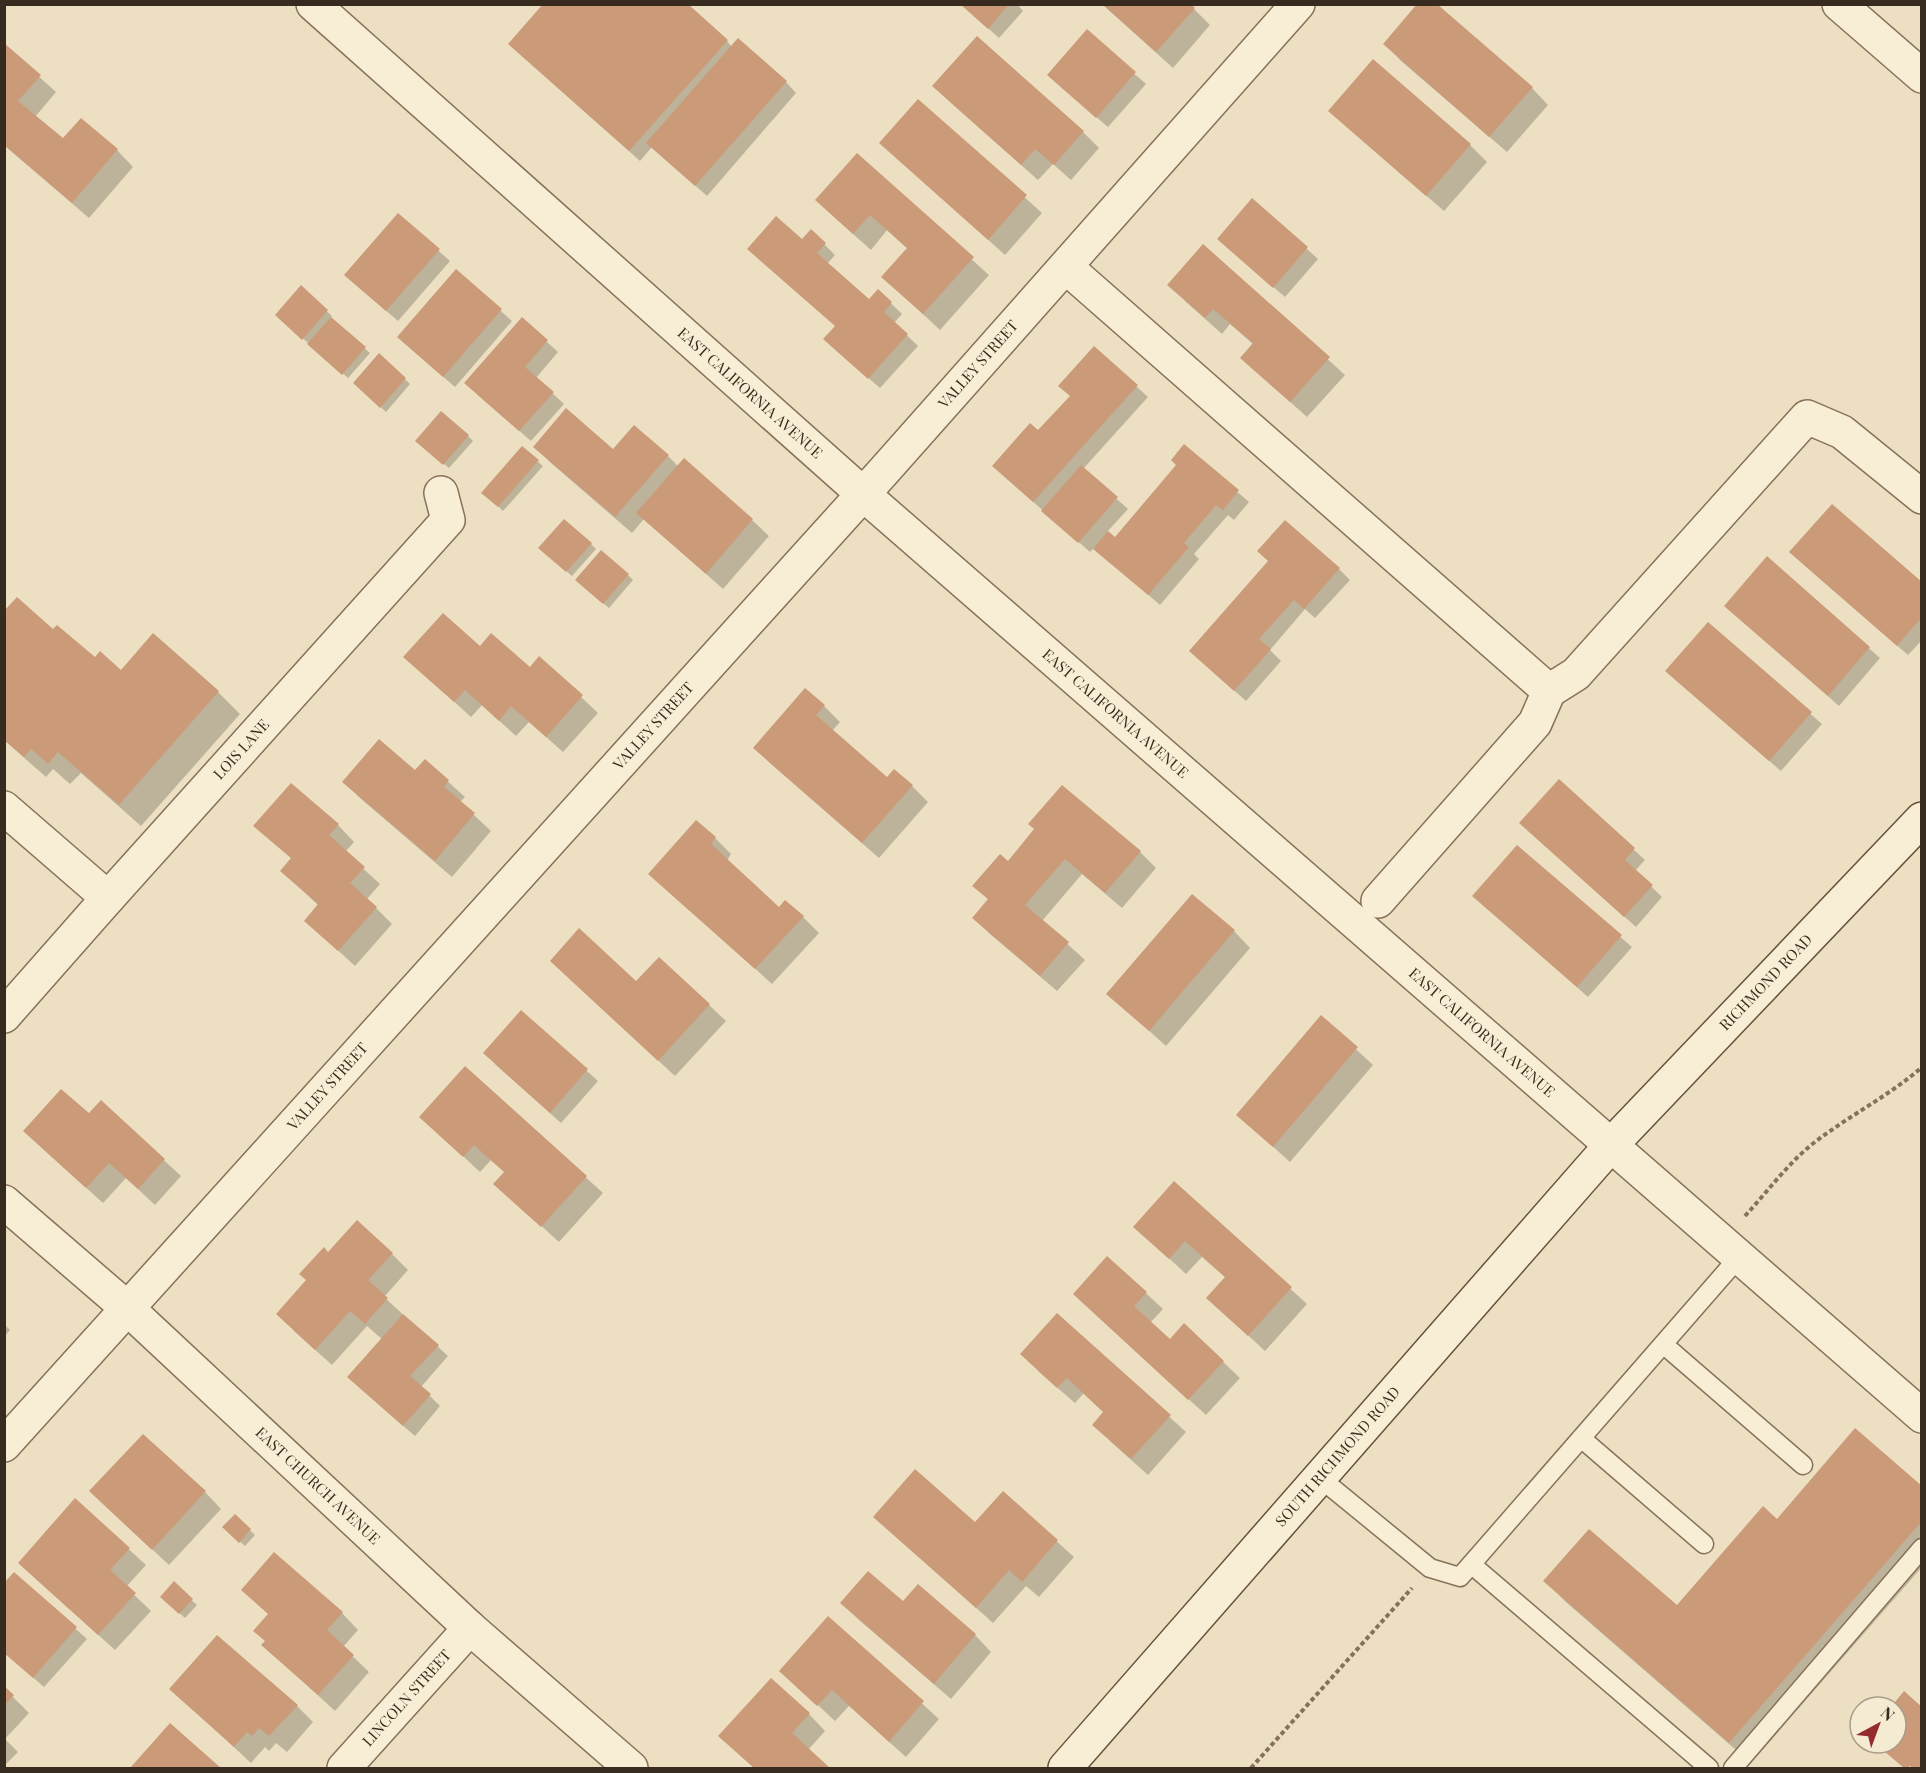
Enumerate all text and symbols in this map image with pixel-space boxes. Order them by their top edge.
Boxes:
street label: VALLEY STREET [933,315,1022,413]
street label: EAST CALIFORNIA AVENUE [674,323,827,462]
street label: EAST CALIFORNIA AVENUE [1039,644,1193,782]
street label: VALLEY STREET [607,677,698,774]
street label: LOIS LANE [208,714,273,783]
street label: RICHMOND ROAD [1715,929,1816,1034]
street label: EAST CALIFORNIA AVENUE [1405,963,1560,1101]
street label: VALLEY STREET [282,1038,372,1135]
street label: SOUTH RICHMOND ROAD [1270,1382,1404,1530]
street label: EAST CHURCH AVENUE [252,1422,385,1548]
street label: LINCOLN STREET [357,1645,455,1750]
north arrow [1848,1695,1908,1755]
text: N [1877,1702,1900,1725]

